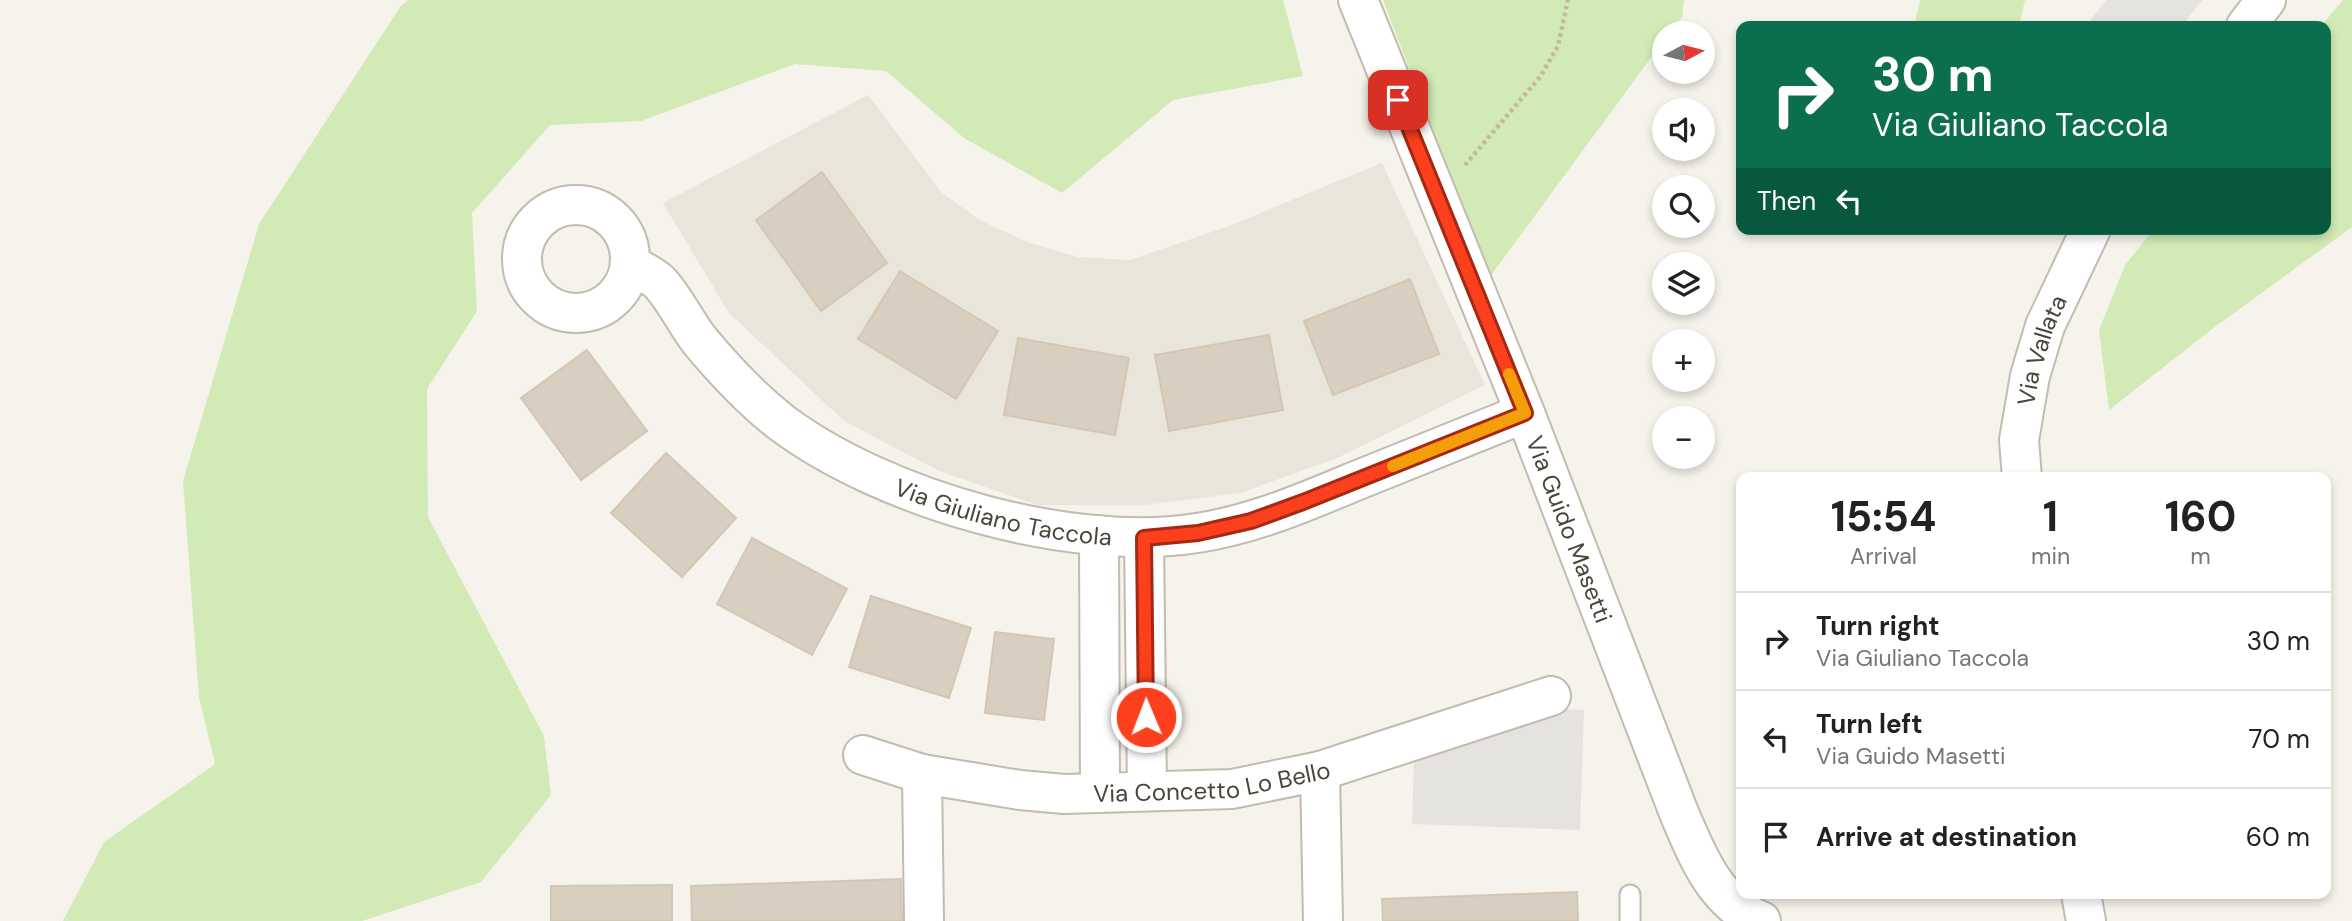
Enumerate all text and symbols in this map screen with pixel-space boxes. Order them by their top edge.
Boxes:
north arrow [1652,21,1715,84]
map controls [1652,21,1715,469]
text: 30 m [1872,42,1994,106]
icon: right [1757,49,1848,140]
pin [1368,70,1428,130]
icon: arrive [1379,81,1417,119]
button: sound [1652,98,1715,161]
text: Via Giuliano Taccola [1872,104,2168,146]
button: search [1652,175,1715,238]
icon: left [1830,182,1868,220]
text: Then [1757,184,1816,218]
button: layers [1652,252,1715,315]
street label: Via Vallata [2010,289,2073,408]
button: + [1652,329,1715,392]
button: − [1652,406,1715,469]
street label: Via Guido Masetti [1520,431,1620,627]
street label: Via Giuliano Taccola [890,471,1113,552]
text: 15:54 [1831,489,1936,544]
text: 1 [2043,489,2058,544]
text: 160 [2165,489,2236,544]
text: Arrival [1850,541,1917,571]
text: min [2031,541,2070,571]
text: m [2190,541,2211,571]
text: Turn right [1816,609,1940,643]
icon: right [1757,622,1795,660]
text: 30 m [2247,624,2310,658]
text: Via Giuliano Taccola [1816,643,2029,673]
position arrow [1109,680,1183,754]
text: Turn left [1816,707,1923,741]
icon: left [1757,720,1795,758]
text: 70 m [2249,722,2310,756]
text: Via Guido Masetti [1816,741,2005,771]
street label: Via Concetto Lo Bello [1093,753,1334,809]
icon: arrive [1757,818,1795,856]
text: Arrive at destination [1816,820,2077,854]
text: 60 m [2246,820,2310,854]

